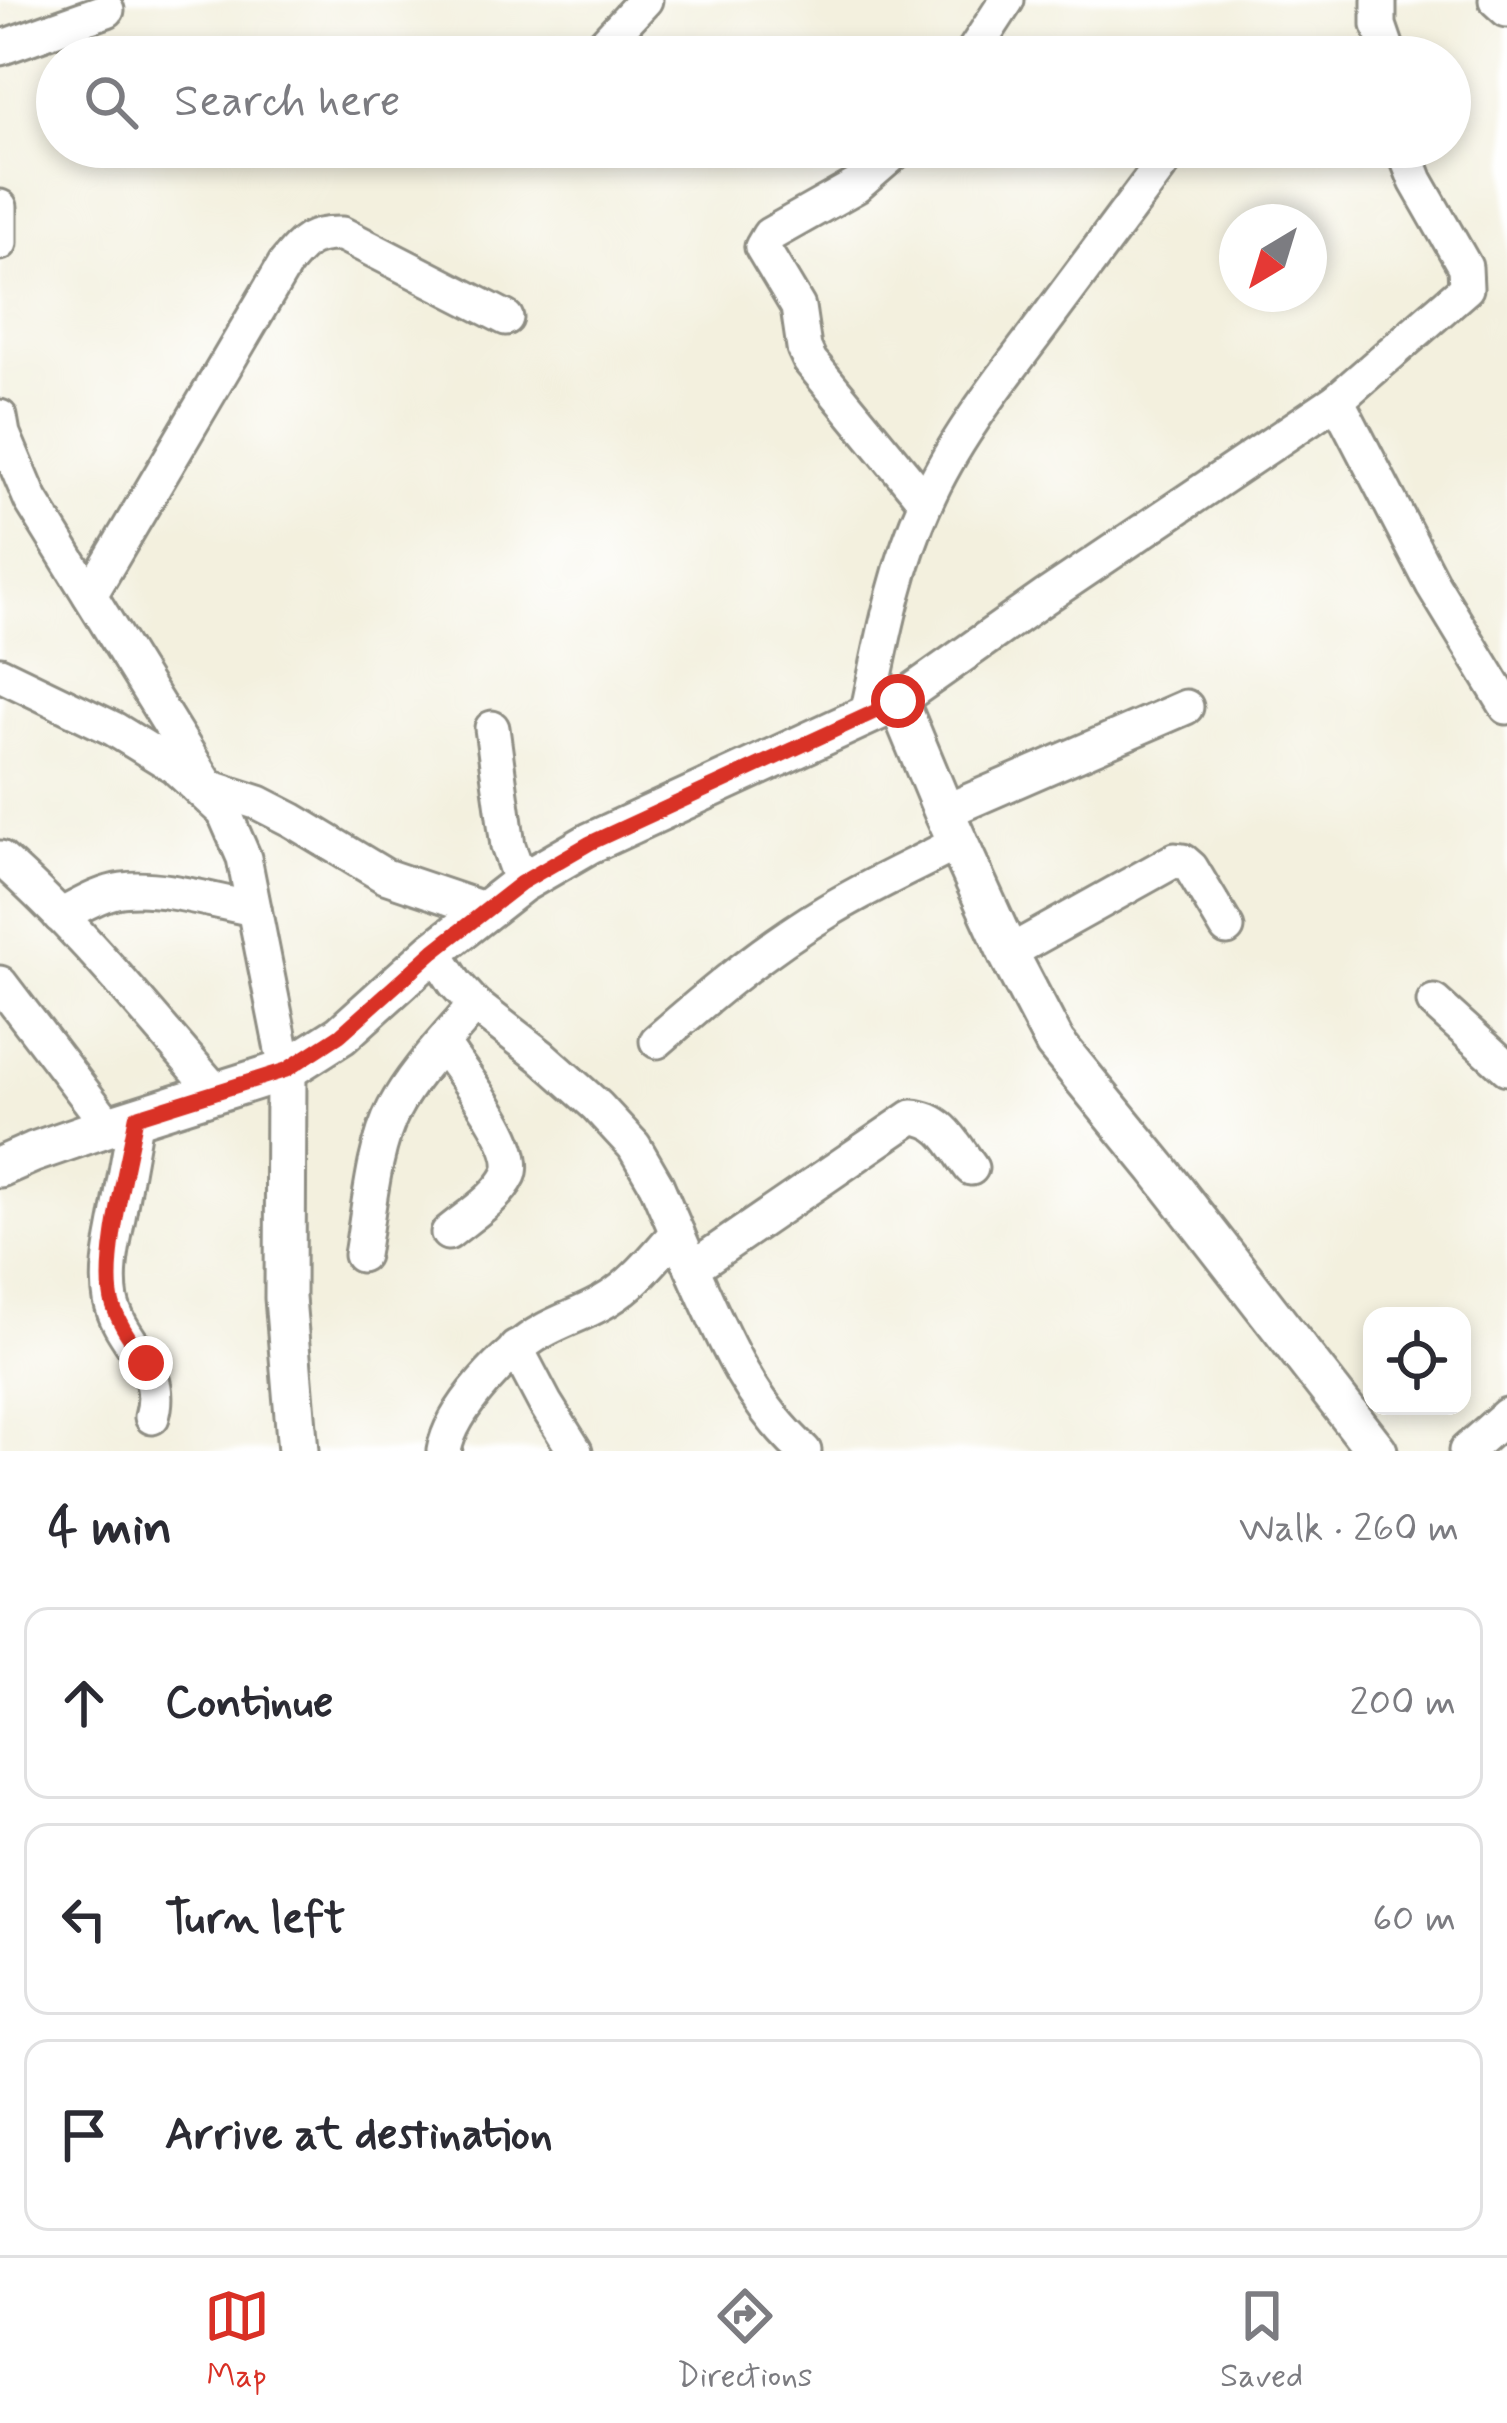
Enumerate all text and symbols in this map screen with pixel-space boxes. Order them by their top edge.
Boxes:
search box [36,36,1471,168]
icon: search [78,69,144,135]
text: Search here [174,73,401,132]
north arrow [1219,204,1327,312]
route start [871,674,925,728]
map controls [1363,1307,1471,1415]
button: locate [1363,1307,1471,1415]
route end [119,1336,173,1390]
text: 4 min [48,1496,172,1562]
text: Walk · 260 m [1239,1504,1459,1555]
icon: ahead [51,1670,117,1736]
text: Continue [165,1674,333,1733]
text: 200 m [1350,1678,1456,1729]
icon: left [51,1886,117,1952]
text: Turn left [165,1890,345,1949]
text: 60 m [1372,1894,1456,1945]
icon: arrive [51,2102,117,2168]
text: Arrive at destination [165,2106,553,2165]
tab: Map [204,2283,270,2399]
tab: Directions [677,2283,813,2399]
tab: Saved [1220,2283,1303,2399]

